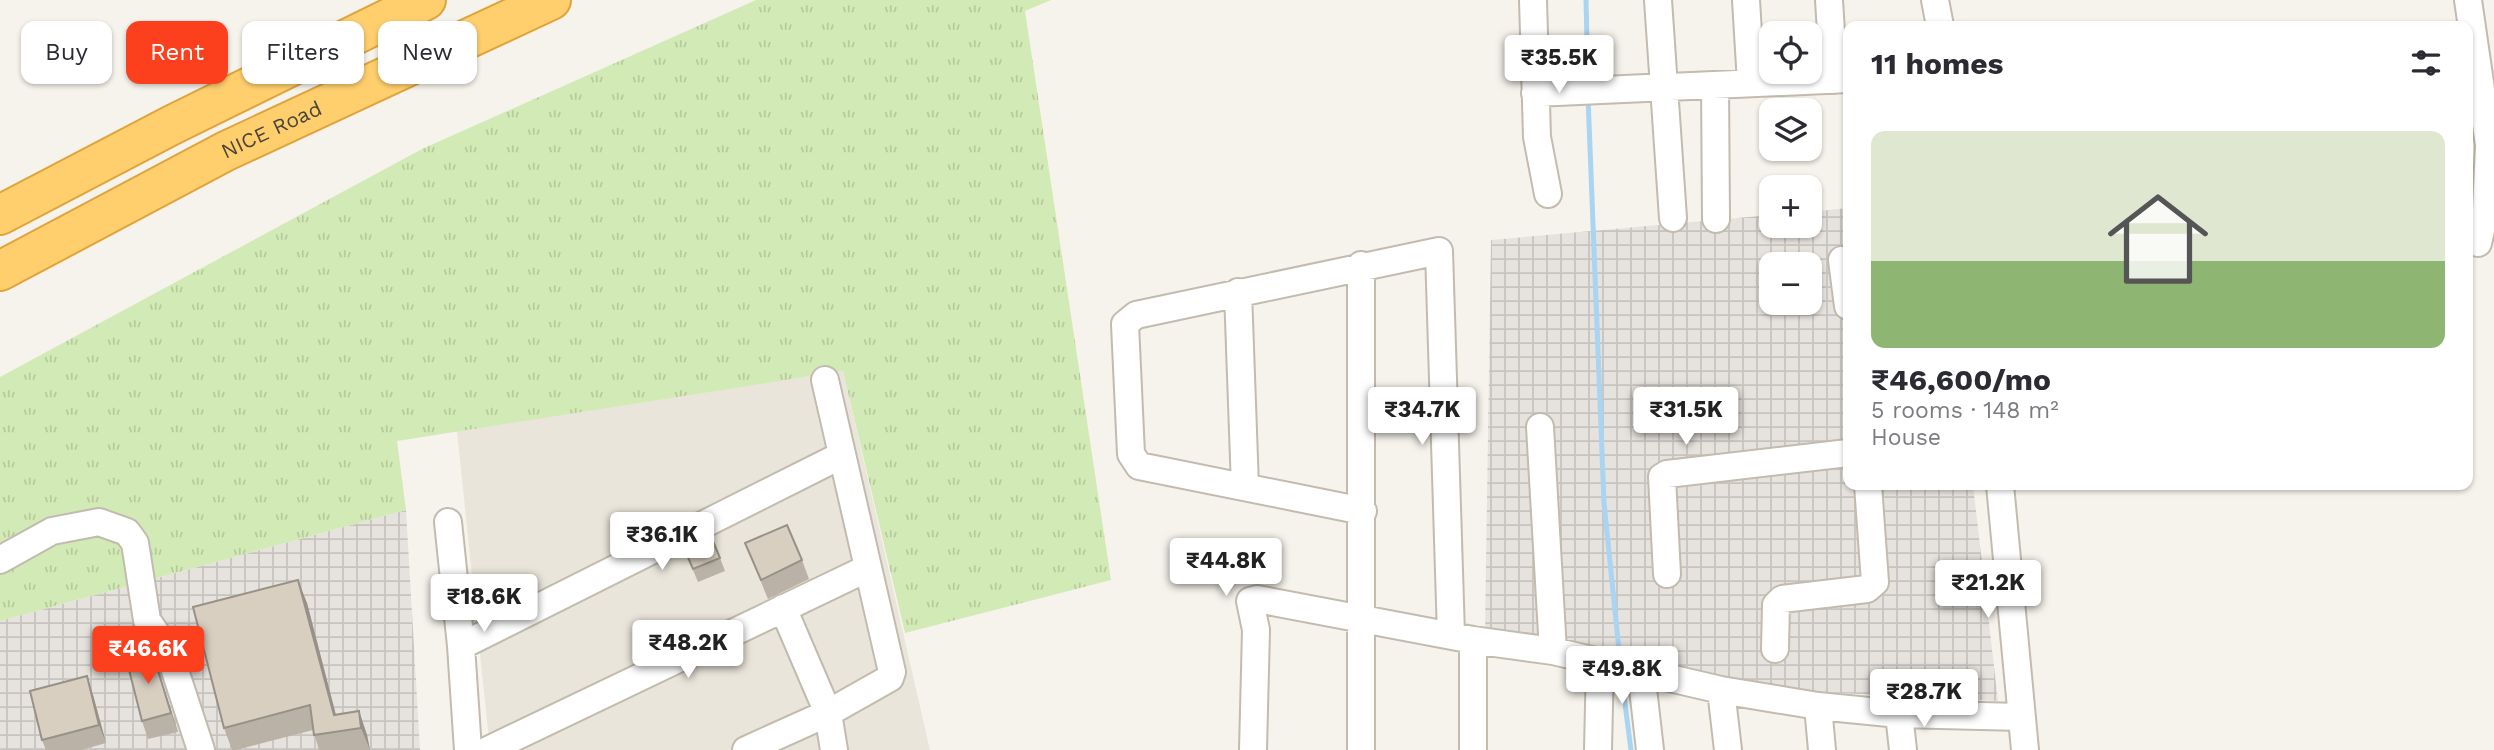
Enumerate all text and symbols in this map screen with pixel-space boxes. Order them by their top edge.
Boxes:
chip: Buy [21,21,112,84]
chip: Rent [126,21,228,84]
chip: Filters [242,21,364,84]
chip: New [378,21,477,84]
map controls [1759,21,1822,315]
button: locate [1759,21,1822,84]
pin: ₹35.5K [1502,36,1616,95]
text: ₹35.5K [1521,44,1597,71]
icon: filters [2407,44,2445,82]
text: 11 homes [1871,46,2004,81]
street label: NICE Road [217,95,325,163]
button: layers [1759,98,1822,161]
button: + [1759,175,1822,238]
icon: home [2095,176,2221,302]
button: − [1759,252,1822,315]
text: ₹46,600/mo [1871,362,2051,397]
pin: ₹34.7K [1365,388,1479,447]
pin: ₹31.5K [1629,388,1743,447]
text: ₹34.7K [1384,396,1460,423]
text: ₹31.5K [1649,396,1723,423]
text: 5 rooms · 148 m² [1871,397,2059,424]
text: House [1871,424,1941,451]
pin: ₹36.1K [605,512,719,572]
text: ₹36.1K [626,521,698,548]
pin: ₹44.8K [1169,538,1283,598]
text: ₹44.8K [1186,547,1266,574]
pin: ₹21.2K [1931,560,2045,620]
text: ₹21.2K [1951,569,2025,596]
pin: ₹18.6K [427,574,541,634]
text: ₹18.6K [447,583,521,610]
pin: ₹48.2K [631,620,745,680]
pin: ₹46.6K [91,626,205,686]
text: ₹48.2K [648,629,728,656]
text: ₹46.6K [108,635,188,662]
pin: ₹49.8K [1565,646,1679,706]
text: ₹49.8K [1582,655,1662,682]
pin: ₹28.7K [1867,670,1981,729]
text: ₹28.7K [1886,678,1962,705]

